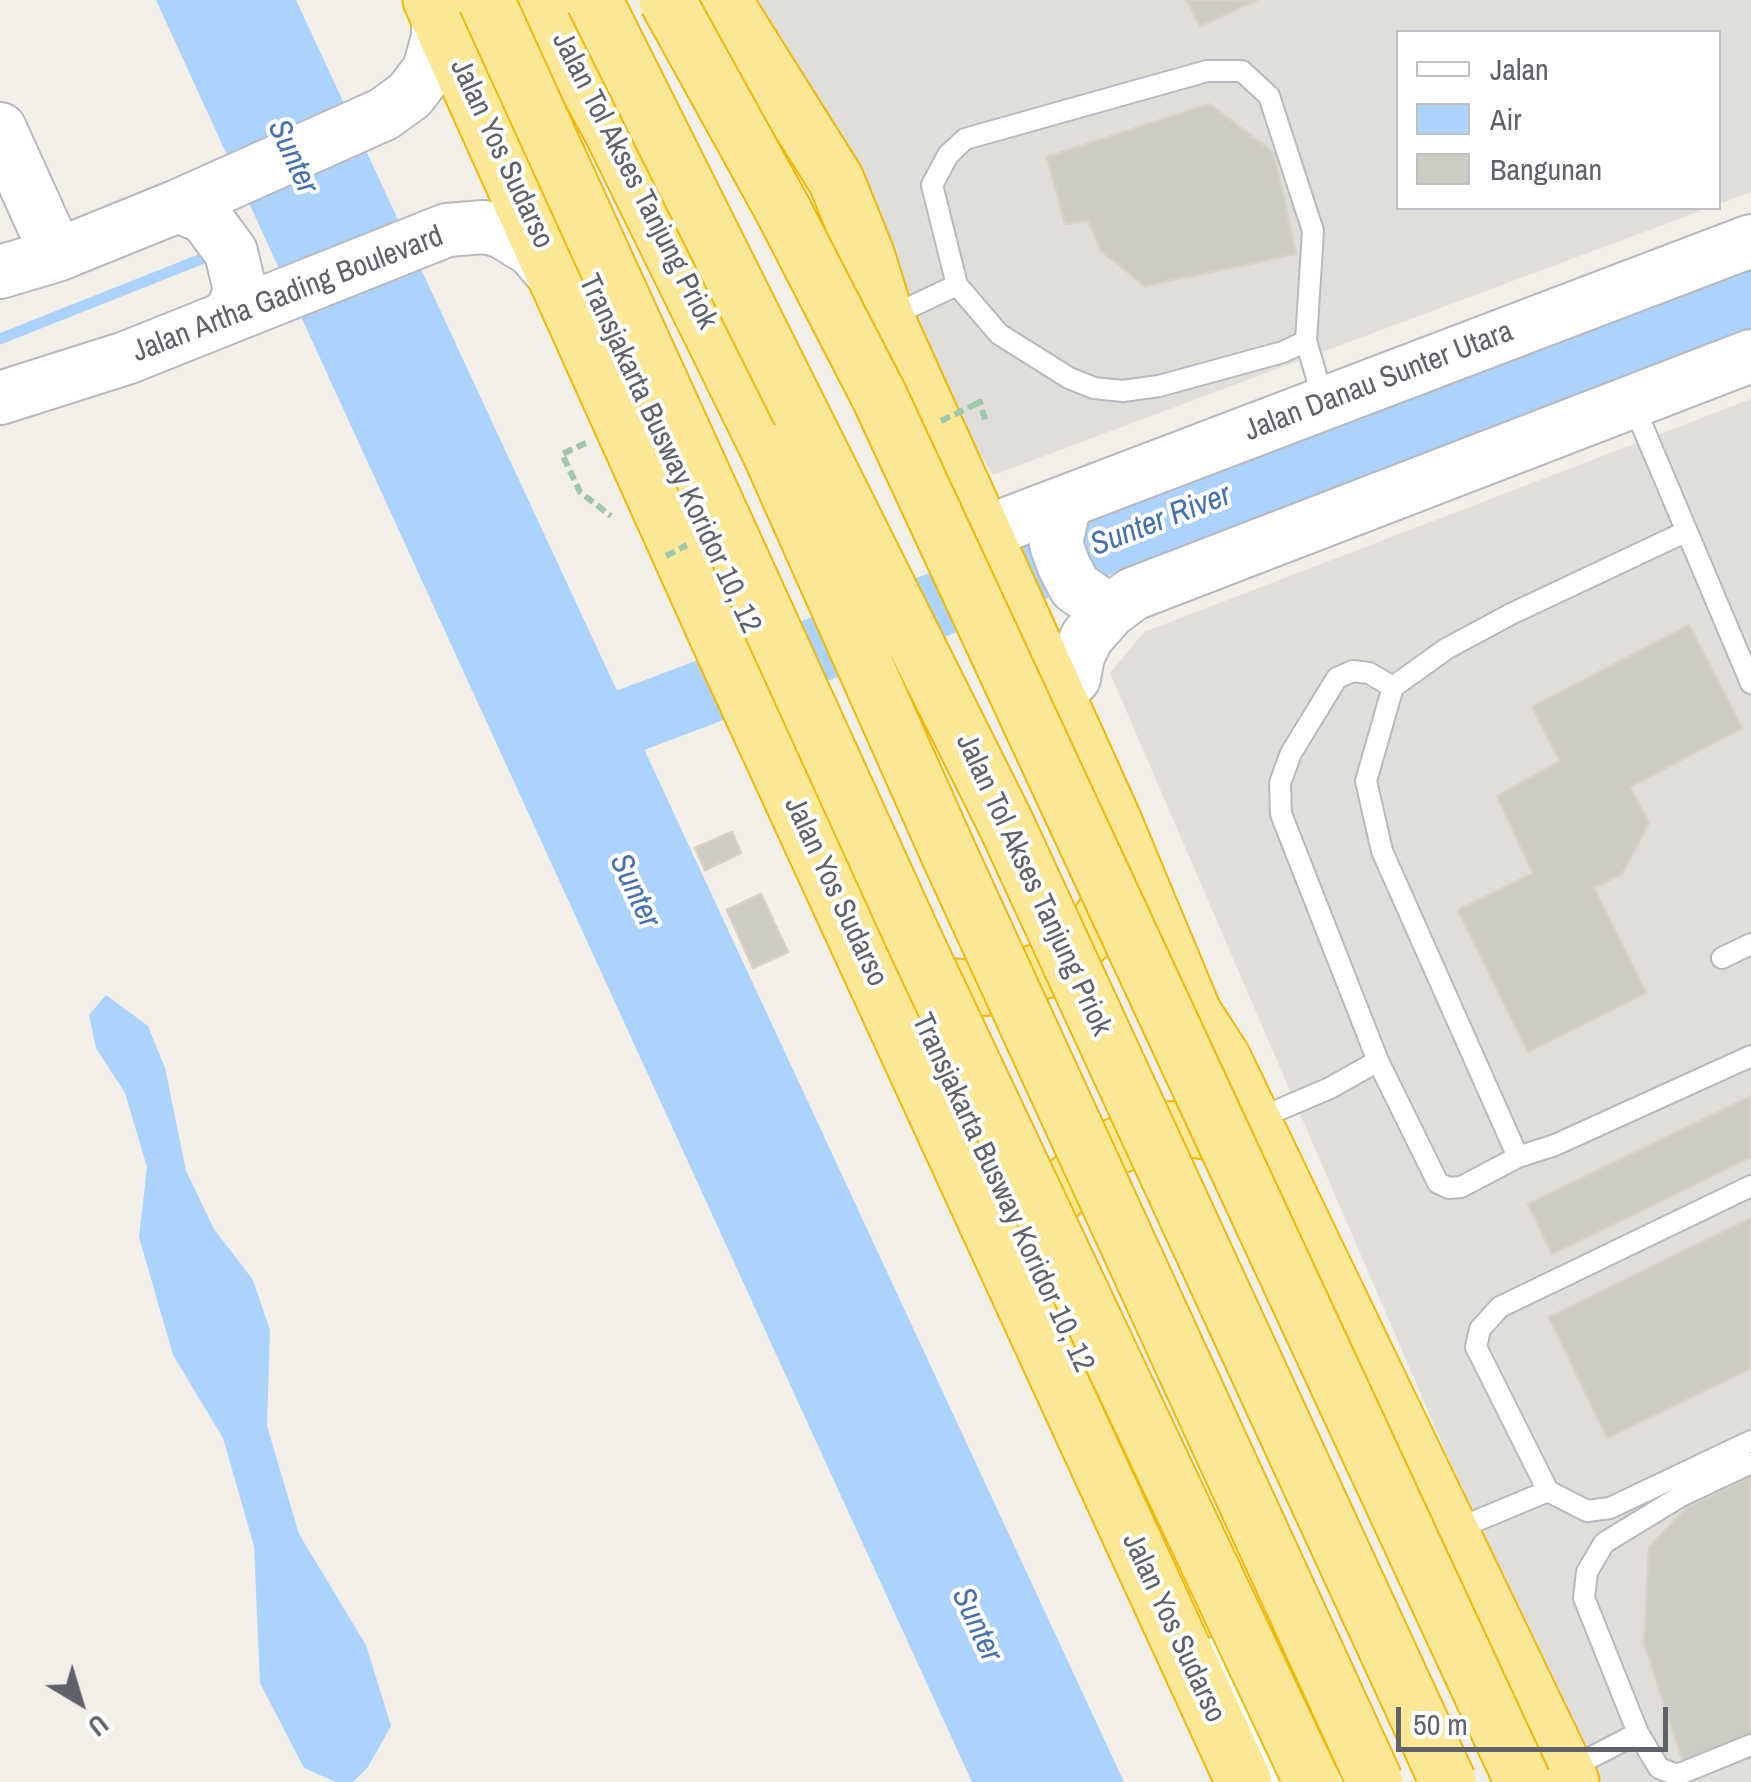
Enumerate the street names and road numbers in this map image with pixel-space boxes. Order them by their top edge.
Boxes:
street label: Jalan Tol Akses Tanjung Priok [543,26,725,336]
street label: Jalan Yos Sudarso [441,54,561,254]
street label: Jalan Artha Gading Boulevard [128,219,448,371]
street label: Transjakarta Busway Koridor 10, 12 [570,269,768,639]
street label: Jalan Danau Sunter Utara [1240,314,1518,450]
street label: Jalan Tol Akses Tanjung Priok [947,728,1119,1042]
street label: Jalan Yos Sudarso [775,792,895,992]
street label: Transjakarta Busway Koridor 10, 12 [903,1008,1101,1378]
street label: Jalan Yos Sudarso [1113,1528,1233,1728]

